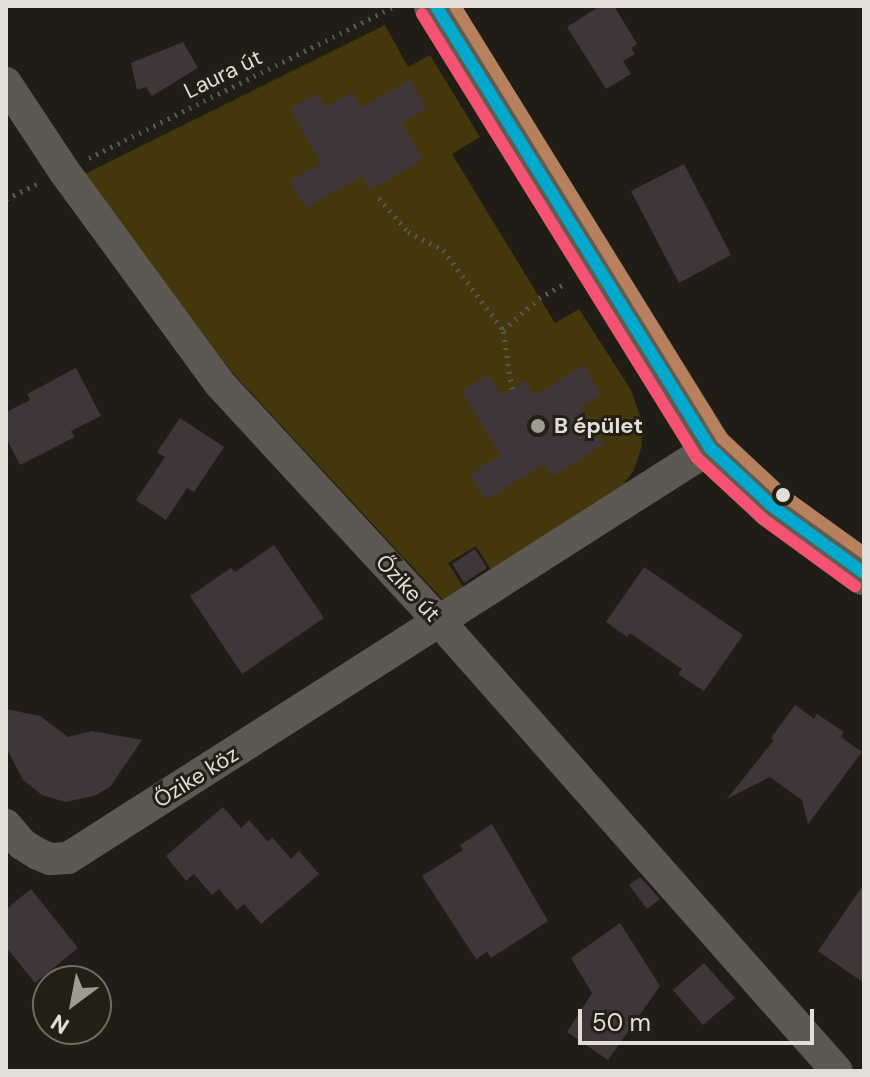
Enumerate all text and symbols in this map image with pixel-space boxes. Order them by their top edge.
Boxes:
street label: Laura út [180,44,266,104]
place label: B épület [554,413,643,439]
marker: B épület [529,417,547,435]
unlabelled marker [775,487,791,503]
street label: Őzike út [370,549,446,627]
street label: Őzike köz [149,741,243,813]
north arrow [32,965,112,1045]
scale bar [582,993,818,1043]
text: 50 m [592,1007,651,1038]
text: N [46,1008,75,1041]

